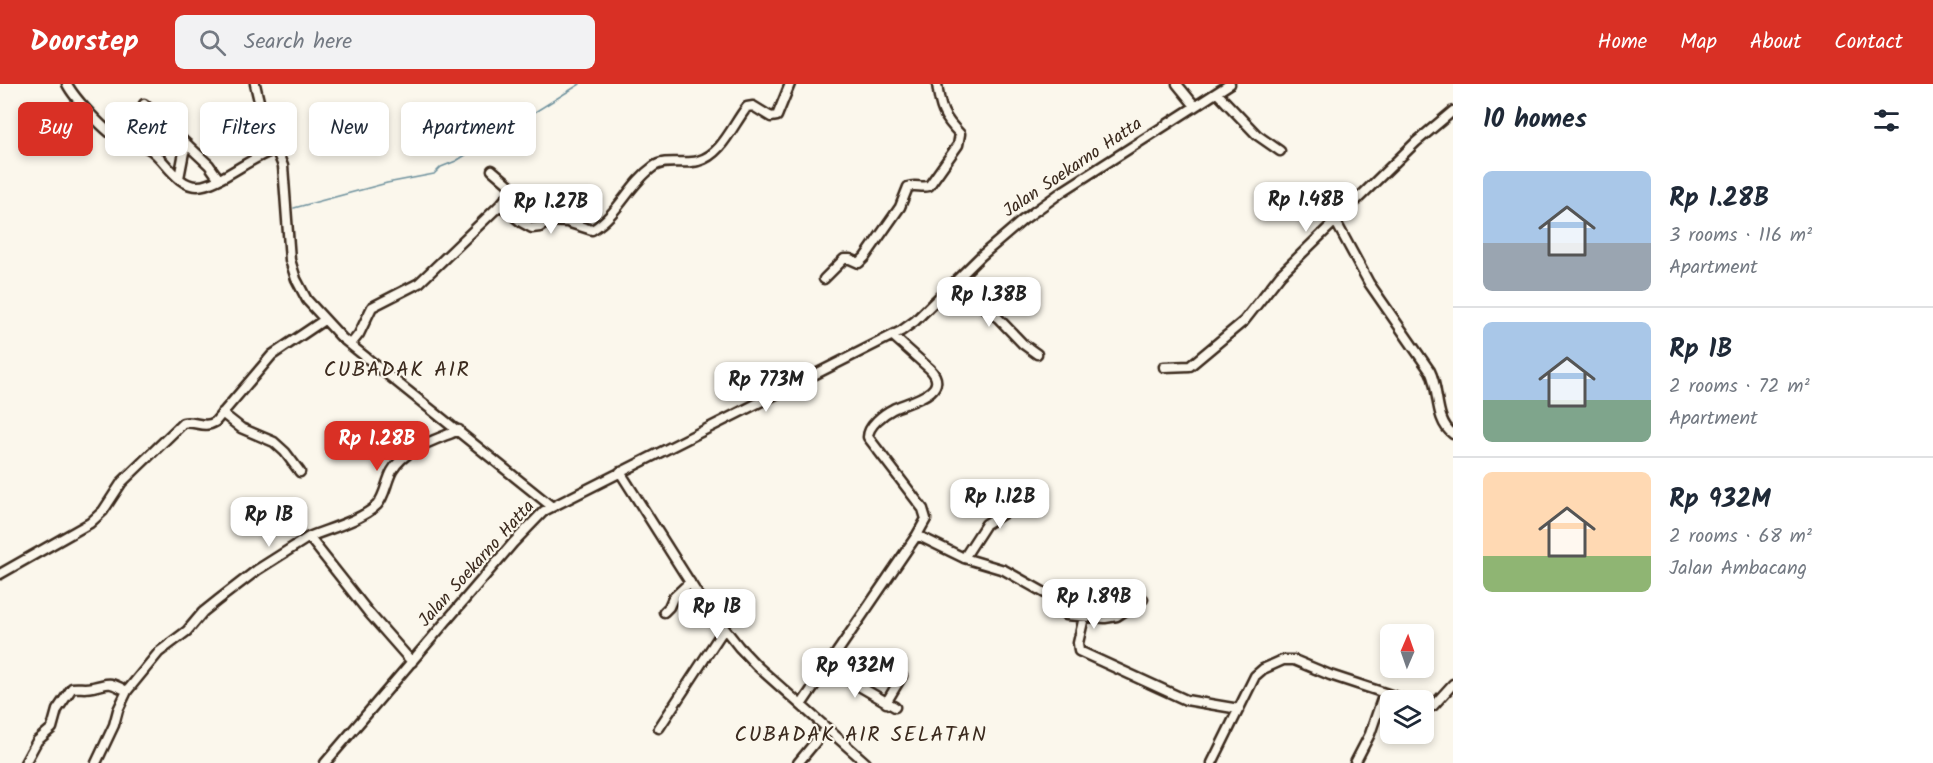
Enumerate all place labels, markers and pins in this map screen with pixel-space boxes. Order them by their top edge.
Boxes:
pin: Rp 1.48B [1244,182,1368,233]
pin: Rp 1.27B [489,184,613,235]
pin: Rp 1.38B [927,277,1051,328]
pin: Rp 773M [711,362,821,413]
pin: Rp 1.28B [315,421,439,472]
pin: Rp 1.12B [938,479,1062,530]
pin: Rp 1B [227,497,311,548]
pin: Rp 1.89B [1032,579,1156,630]
pin: Rp 1B [675,589,759,640]
pin: Rp 932M [800,648,910,699]

